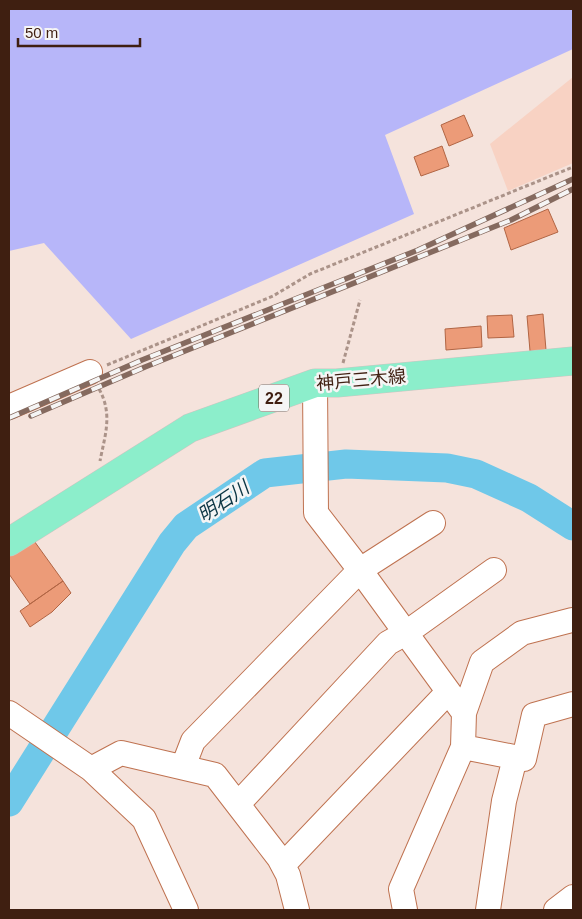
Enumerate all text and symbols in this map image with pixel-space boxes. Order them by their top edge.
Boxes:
scale bar [18,15,140,47]
text: 50 m [25,24,58,41]
street label: 神戸三木線 [315,366,407,394]
road number: 22 [259,384,289,412]
water label: 明石川 [194,476,254,526]

